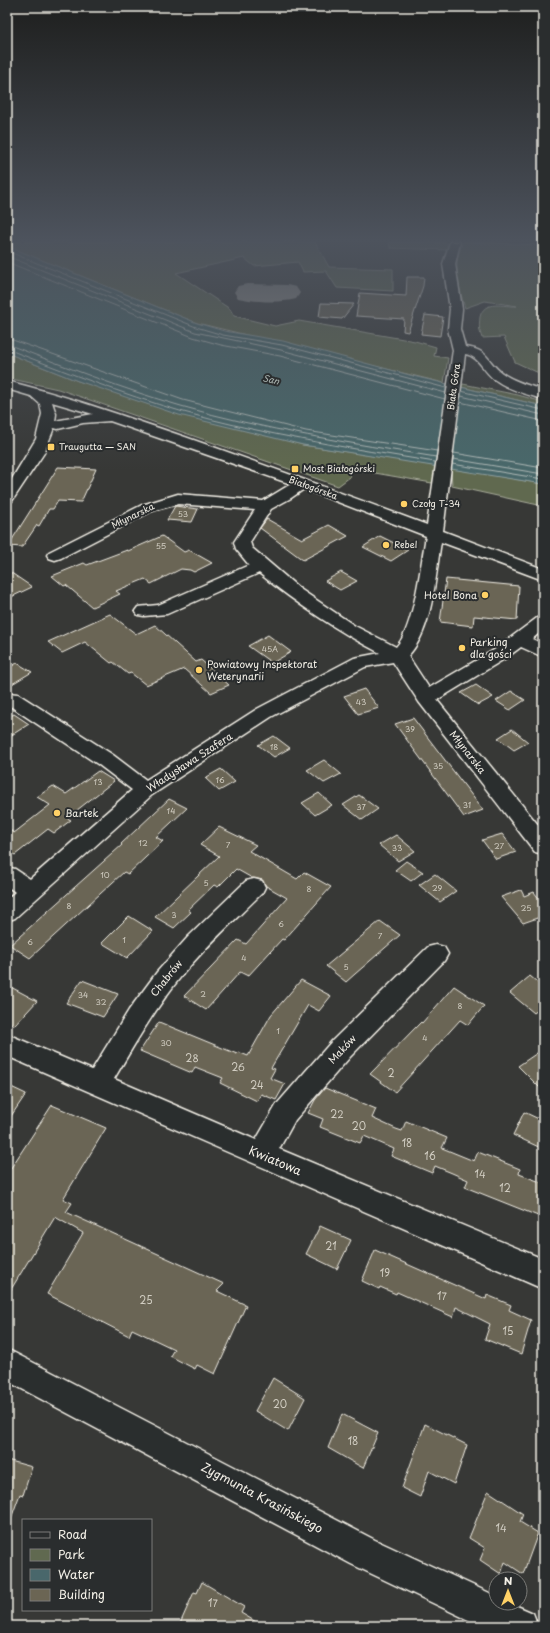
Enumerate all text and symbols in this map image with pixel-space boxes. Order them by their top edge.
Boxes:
street label: Biała Góra [443,362,463,411]
water label: San [262,370,281,388]
place label: Traugutta — SAN [59,439,136,453]
marker: Traugutta — SAN [46,442,56,452]
place label: Most Białogórski [303,461,375,475]
marker: Most Białogórski [290,464,300,474]
street label: Białogórska [287,472,340,503]
place label: Czołg T-34 [412,496,460,510]
street label: Młynarska [109,499,157,532]
marker: Czołg T-34 [399,499,409,509]
house number: 53 [178,508,188,520]
place label: Rebel [394,537,417,551]
house number: 55 [156,540,166,552]
marker: Rebel [381,540,391,550]
place label: Hotel Bona [424,587,477,602]
marker: Hotel Bona [480,590,490,600]
place label: Parking dla gości [470,634,512,661]
house number: 45A [262,643,278,655]
marker: Parking dla gości [457,643,467,653]
place label: Powiatowy Inspektorat Weterynarii [207,656,317,683]
marker: Powiatowy Inspektorat Weterynarii [194,665,204,675]
house number: 43 [356,696,366,708]
house number: 39 [405,723,415,735]
street label: Młynarska [447,727,491,777]
street label: Władysława Szafera [143,728,235,796]
house number: 18 [270,741,278,753]
house number: 35 [433,760,443,772]
house number: 16 [215,774,225,786]
house number: 13 [94,776,102,788]
house number: 31 [463,799,471,811]
house number: 37 [356,801,366,813]
place label: Bartek [65,805,99,820]
house number: 14 [167,805,175,817]
marker: Bartek [52,808,62,818]
house number: 12 [138,837,148,849]
house number: 7 [226,839,231,851]
house number: 27 [494,840,504,852]
house number: 33 [392,842,402,854]
house number: 10 [100,869,110,881]
house number: 5 [203,877,209,889]
house number: 29 [432,882,442,894]
house number: 8 [307,883,312,895]
house number: 8 [67,900,72,912]
house number: 25 [521,902,531,914]
house number: 3 [171,909,177,921]
house number: 6 [278,918,284,930]
house number: 7 [378,930,383,942]
house number: 1 [122,934,126,946]
house number: 6 [27,936,33,948]
house number: 4 [241,952,247,964]
street label: Chabrów [146,956,185,999]
house number: 5 [343,961,349,973]
house number: 2 [200,988,206,1000]
house number: 34 [78,989,88,1001]
house number: 32 [96,996,107,1008]
house number: 8 [458,1000,463,1012]
house number: 1 [276,1025,280,1037]
street label: Maków [324,1030,360,1067]
house number: 4 [422,1032,428,1044]
house number: 30 [160,1037,172,1049]
house number: 28 [185,1050,199,1065]
house number: 26 [231,1059,245,1074]
house number: 2 [387,1065,395,1080]
house number: 24 [250,1077,264,1092]
house number: 22 [330,1106,344,1121]
house number: 20 [352,1118,366,1133]
house number: 18 [402,1135,412,1150]
street label: Kwiatowa [246,1141,305,1179]
house number: 16 [424,1148,436,1163]
house number: 14 [474,1166,486,1181]
house number: 12 [499,1180,511,1195]
house number: 21 [325,1238,337,1253]
house number: 19 [380,1265,390,1280]
house number: 17 [437,1288,448,1303]
house number: 25 [139,1292,153,1307]
house number: 15 [503,1323,513,1338]
house number: 20 [273,1396,287,1411]
house number: 18 [348,1433,358,1448]
street label: Zygmunta Krasińskiego [198,1457,327,1537]
legend [22,1519,152,1611]
house number: 14 [495,1520,507,1535]
text: Road [58,1525,87,1543]
text: Park [58,1545,85,1563]
text: Water [58,1565,95,1583]
north arrow [488,1571,528,1611]
text: N [504,1572,513,1589]
text: Building [58,1585,105,1603]
house number: 17 [208,1595,219,1610]

